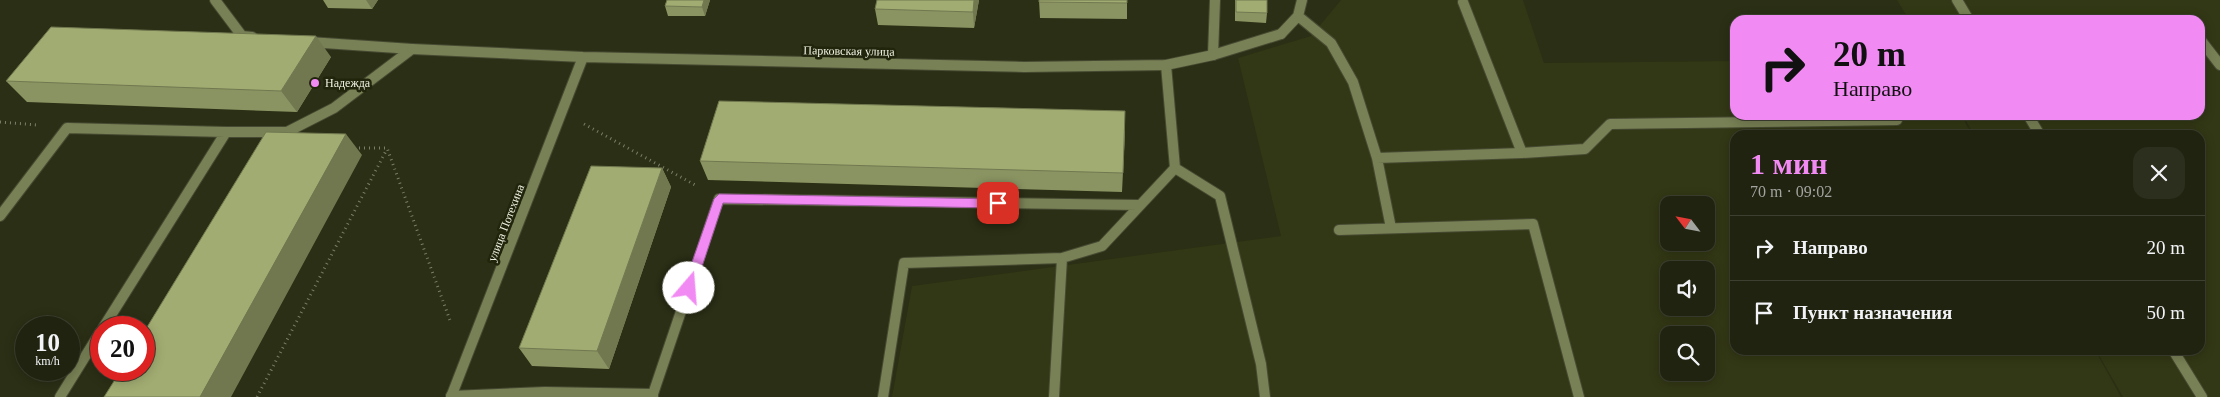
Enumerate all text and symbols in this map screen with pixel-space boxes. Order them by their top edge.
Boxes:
icon: right [1750,35,1815,100]
text: 20 m [1833,35,1906,74]
street label: Парковская улица [803,43,895,59]
place label: Надежда [325,76,371,90]
text: Направо [1833,76,1912,101]
marker: Надежда [309,77,321,89]
text: 1 мин [1750,147,1828,180]
button: close [2133,147,2185,199]
street label: улица Потехина [485,182,527,264]
pin [977,182,1019,224]
text: 70 m · 09:02 [1750,183,1832,200]
icon: arrive [984,189,1012,217]
north arrow [1660,196,1715,251]
map controls [1660,196,1715,381]
icon: right [1750,234,1778,262]
text: Направо [1793,237,1868,258]
text: 20 m [2146,237,2185,258]
position arrow [662,261,714,313]
button: sound [1660,261,1715,316]
icon: arrive [1750,299,1778,327]
text: Пункт назначения [1793,302,1952,323]
text: 50 m [2146,302,2185,323]
speed limit sign: 20 [90,316,155,381]
button: search [1660,326,1715,381]
text: 10 [35,329,60,356]
text: km/h [35,354,60,368]

